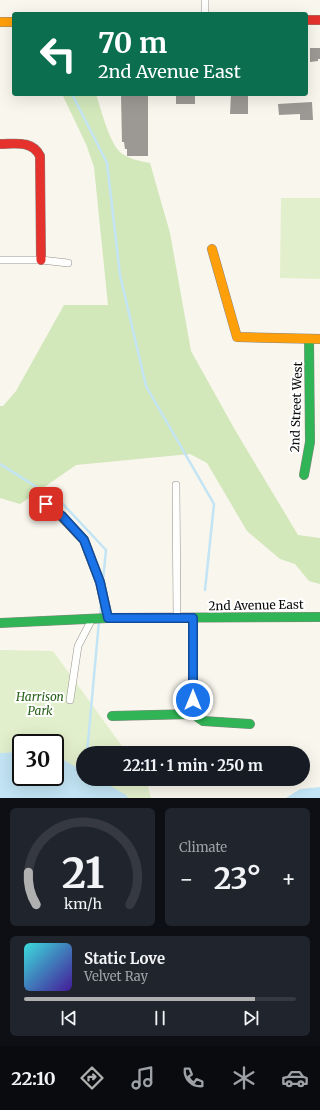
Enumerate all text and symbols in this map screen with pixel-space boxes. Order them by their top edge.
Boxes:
text: 70 m [98,25,167,61]
icon: left [32,28,84,80]
text: 2nd Avenue East [98,60,241,83]
street label: 2nd Street West [287,361,305,453]
pin [29,487,63,521]
icon: arrive [35,493,57,515]
street label: 2nd Avenue East [208,597,304,613]
position arrow [172,679,214,721]
park label: Harrison Park [15,689,64,718]
speed limit sign: 30 [12,734,64,786]
text: 22:11 · 1 min · 250 m [123,756,263,775]
text: Climate [179,839,227,856]
text: 21 [61,847,104,899]
text: 23° [214,859,261,897]
text: − [179,865,194,893]
text: + [281,865,296,893]
text: km/h [64,895,102,913]
text: Static Love [84,949,165,968]
text: Velvet Ray [84,968,148,985]
icon: previous [58,1007,80,1029]
icon: pause [149,1007,171,1029]
icon: next [240,1007,262,1029]
icon: directions [78,1064,106,1092]
icon: music [129,1064,157,1092]
icon: phone [179,1064,207,1092]
icon: climate [230,1064,258,1092]
icon: car [281,1064,309,1092]
text: 22:10 [11,1067,56,1090]

